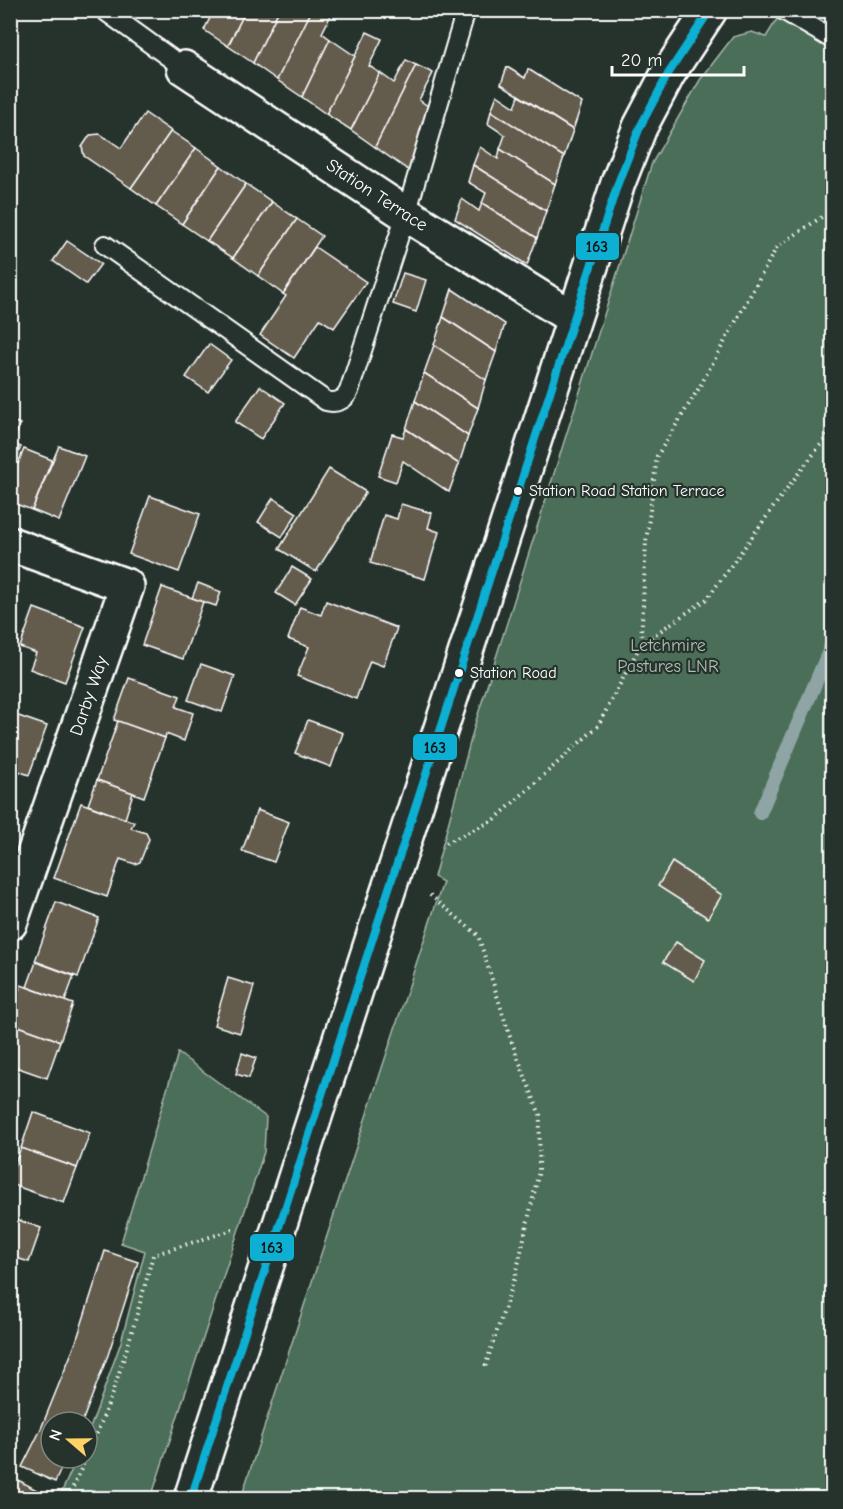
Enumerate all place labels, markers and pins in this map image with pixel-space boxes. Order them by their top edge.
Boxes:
place label: Station Road Station Terrace [529,482,725,500]
marker: Station Road Station Terrace [512,485,524,497]
place label: Station Road [470,664,557,682]
marker: Station Road [453,667,465,679]

